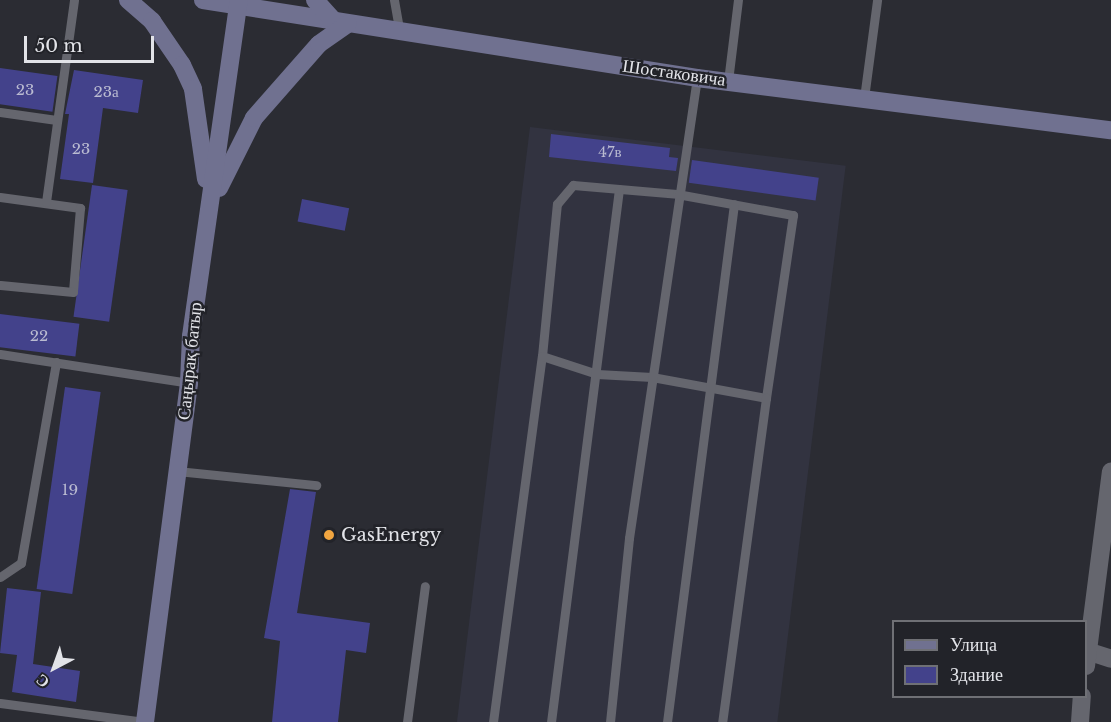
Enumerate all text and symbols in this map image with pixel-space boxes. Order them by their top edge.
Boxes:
scale bar [27,24,158,62]
text: 50 m [35,35,83,57]
street label: Шостаковича [621,55,727,91]
house number: 23 [16,81,34,99]
house number: 23а [93,83,119,101]
house number: 23 [72,140,90,158]
house number: 47в [598,143,622,161]
street label: Саңырақ батыр [173,301,207,421]
house number: 22 [30,327,48,345]
house number: 19 [62,481,78,499]
place label: GasEnergy [341,524,441,546]
marker: GasEnergy [322,528,336,542]
legend [892,620,1087,698]
text: Улица [950,634,997,656]
north arrow [24,638,84,698]
text: Здание [950,664,1003,686]
text: С [31,670,53,693]

